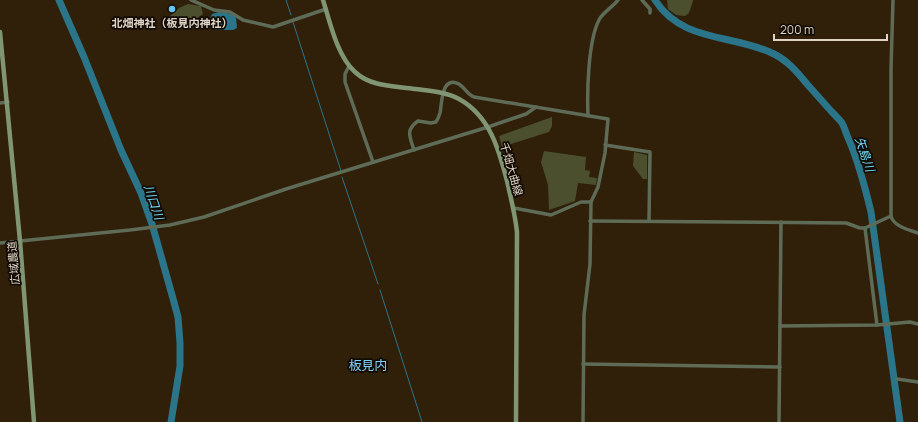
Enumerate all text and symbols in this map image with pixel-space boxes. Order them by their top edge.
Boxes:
marker: 北畑神社（板見内神社） [167,4,177,14]
place label: 北畑神社（板見内神社） [112,15,233,30]
scale bar [774,16,887,42]
text: 200 m [780,21,814,38]
water label: 矢島川 [851,134,880,176]
street label: 千畑大曲線 [497,140,527,198]
water label: 川口川 [140,182,169,224]
street label: 広域農道 [4,240,22,286]
district label: 板見内 [348,356,388,374]

